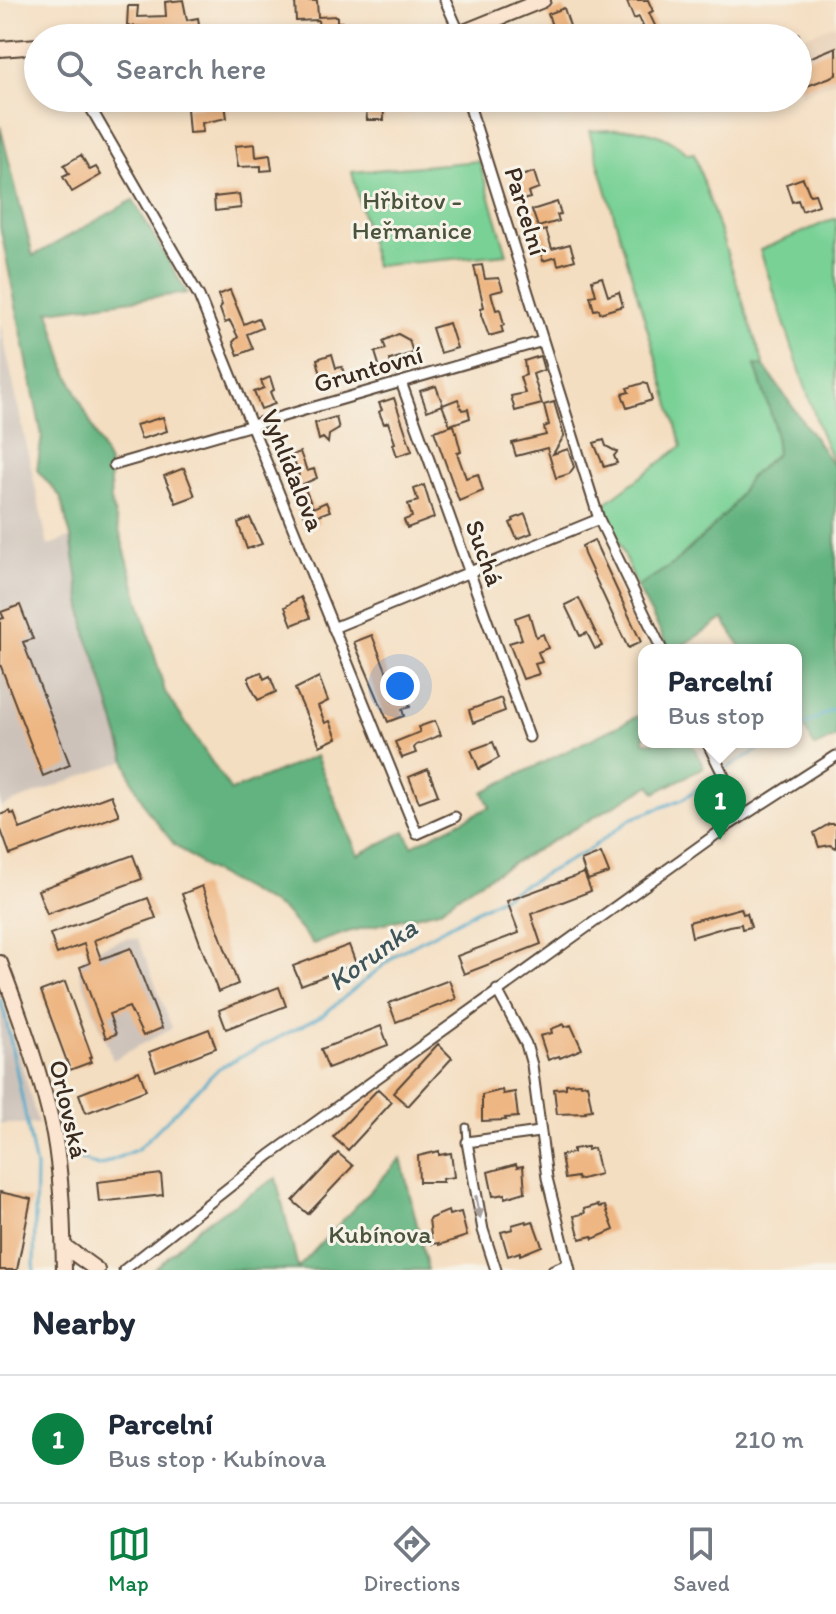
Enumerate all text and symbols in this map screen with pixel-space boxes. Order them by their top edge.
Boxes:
search box [24,24,812,112]
icon: search [52,46,96,90]
text: Search here [116,50,266,87]
street label: Parcelní [497,163,555,259]
park label: Hřbitov - Heřmanice [352,184,472,246]
street label: Gruntovní [310,338,427,400]
street label: Vyhlídalova [254,404,332,536]
street label: Suchá [458,516,512,591]
popup [638,644,802,748]
text: Parcelní [668,662,772,699]
your location [380,666,420,706]
text: Bus stop [668,699,765,731]
pin: 1 [694,774,746,840]
water label: Korunka [321,910,424,998]
street label: Orlovská [42,1057,96,1162]
one-way arrow [472,1194,485,1219]
park label: Kubínova [328,1218,432,1250]
text: Nearby [32,1302,135,1343]
text: Parcelní [108,1405,213,1442]
text: 1 [52,1423,64,1455]
text: 210 m [735,1423,804,1455]
text: Bus stop · Kubínova [108,1442,326,1474]
tab: Map [107,1522,151,1597]
tab: Directions [364,1522,460,1597]
tab: Saved [673,1522,729,1597]

